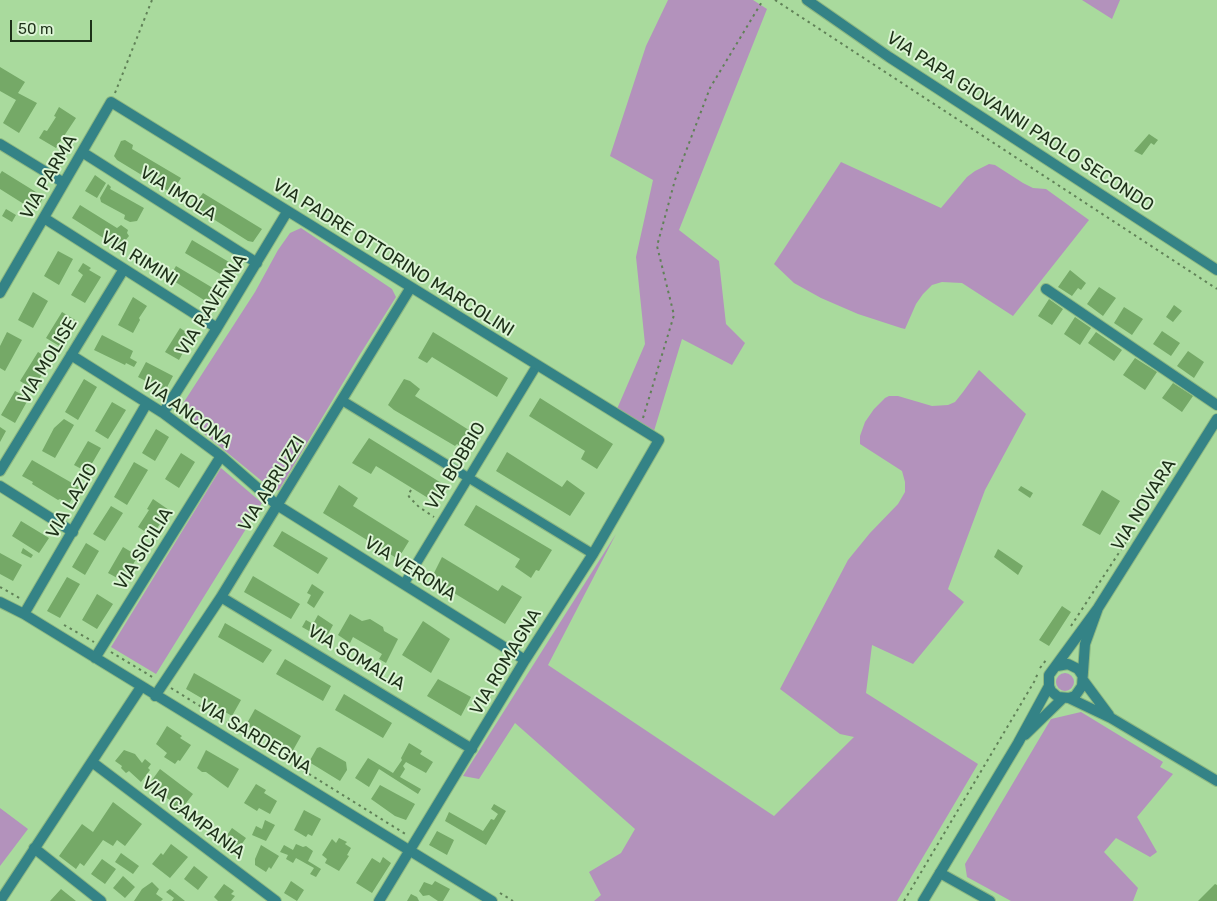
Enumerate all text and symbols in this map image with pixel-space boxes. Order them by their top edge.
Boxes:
scale bar [12,10,95,42]
text: 50 m [18,20,53,38]
street label: VIA PAPA GIOVANNI PAOLO SECONDO [882,27,1158,217]
street label: VIA PARMA [16,131,82,223]
street label: VIA IMOLA [135,162,221,226]
street label: VIA PADRE OTTORINO MARCOLINI [268,174,518,342]
street label: VIA RIMINI [97,227,181,291]
street label: VIA RAVENNA [172,250,252,360]
street label: VIA MOLISE [14,314,82,408]
street label: VIA ANCONA [138,373,236,453]
street label: VIA BOBBIO [421,418,491,514]
street label: VIA ABRUZZI [234,432,310,536]
street label: VIA NOVARA [1107,455,1181,555]
street label: VIA LAZIO [42,460,102,542]
street label: VIA SICILIA [110,504,178,594]
street label: VIA VERONA [360,532,460,606]
street label: VIA ROMAGNA [466,605,546,719]
street label: VIA SOMALIA [303,620,409,696]
street label: VIA SARDEGNA [195,695,315,779]
street label: VIA CAMPANIA [137,772,249,864]

